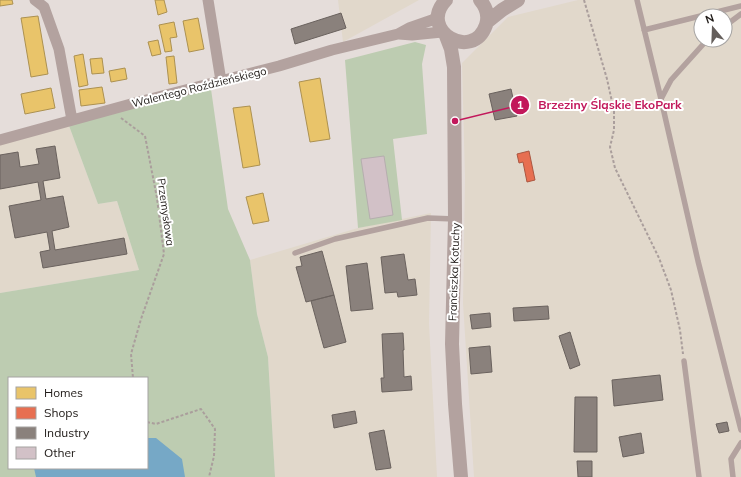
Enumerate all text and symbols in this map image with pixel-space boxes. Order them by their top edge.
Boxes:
north arrow [693,8,733,48]
text: N [704,11,716,27]
street label: Walentego Roździeńskiego [130,64,268,110]
callout: Brzeziny Śląskie EkoPark [510,93,689,117]
text: 1 [516,97,524,112]
text: Brzeziny Śląskie EkoPark [538,97,682,112]
street label: Przemysłowa [154,177,178,247]
street label: Franciszka Kotuchy [445,223,463,321]
legend [8,377,148,469]
text: Homes [44,385,83,400]
text: Shops [44,405,79,420]
text: Industry [44,425,90,440]
text: Other [44,445,76,460]

